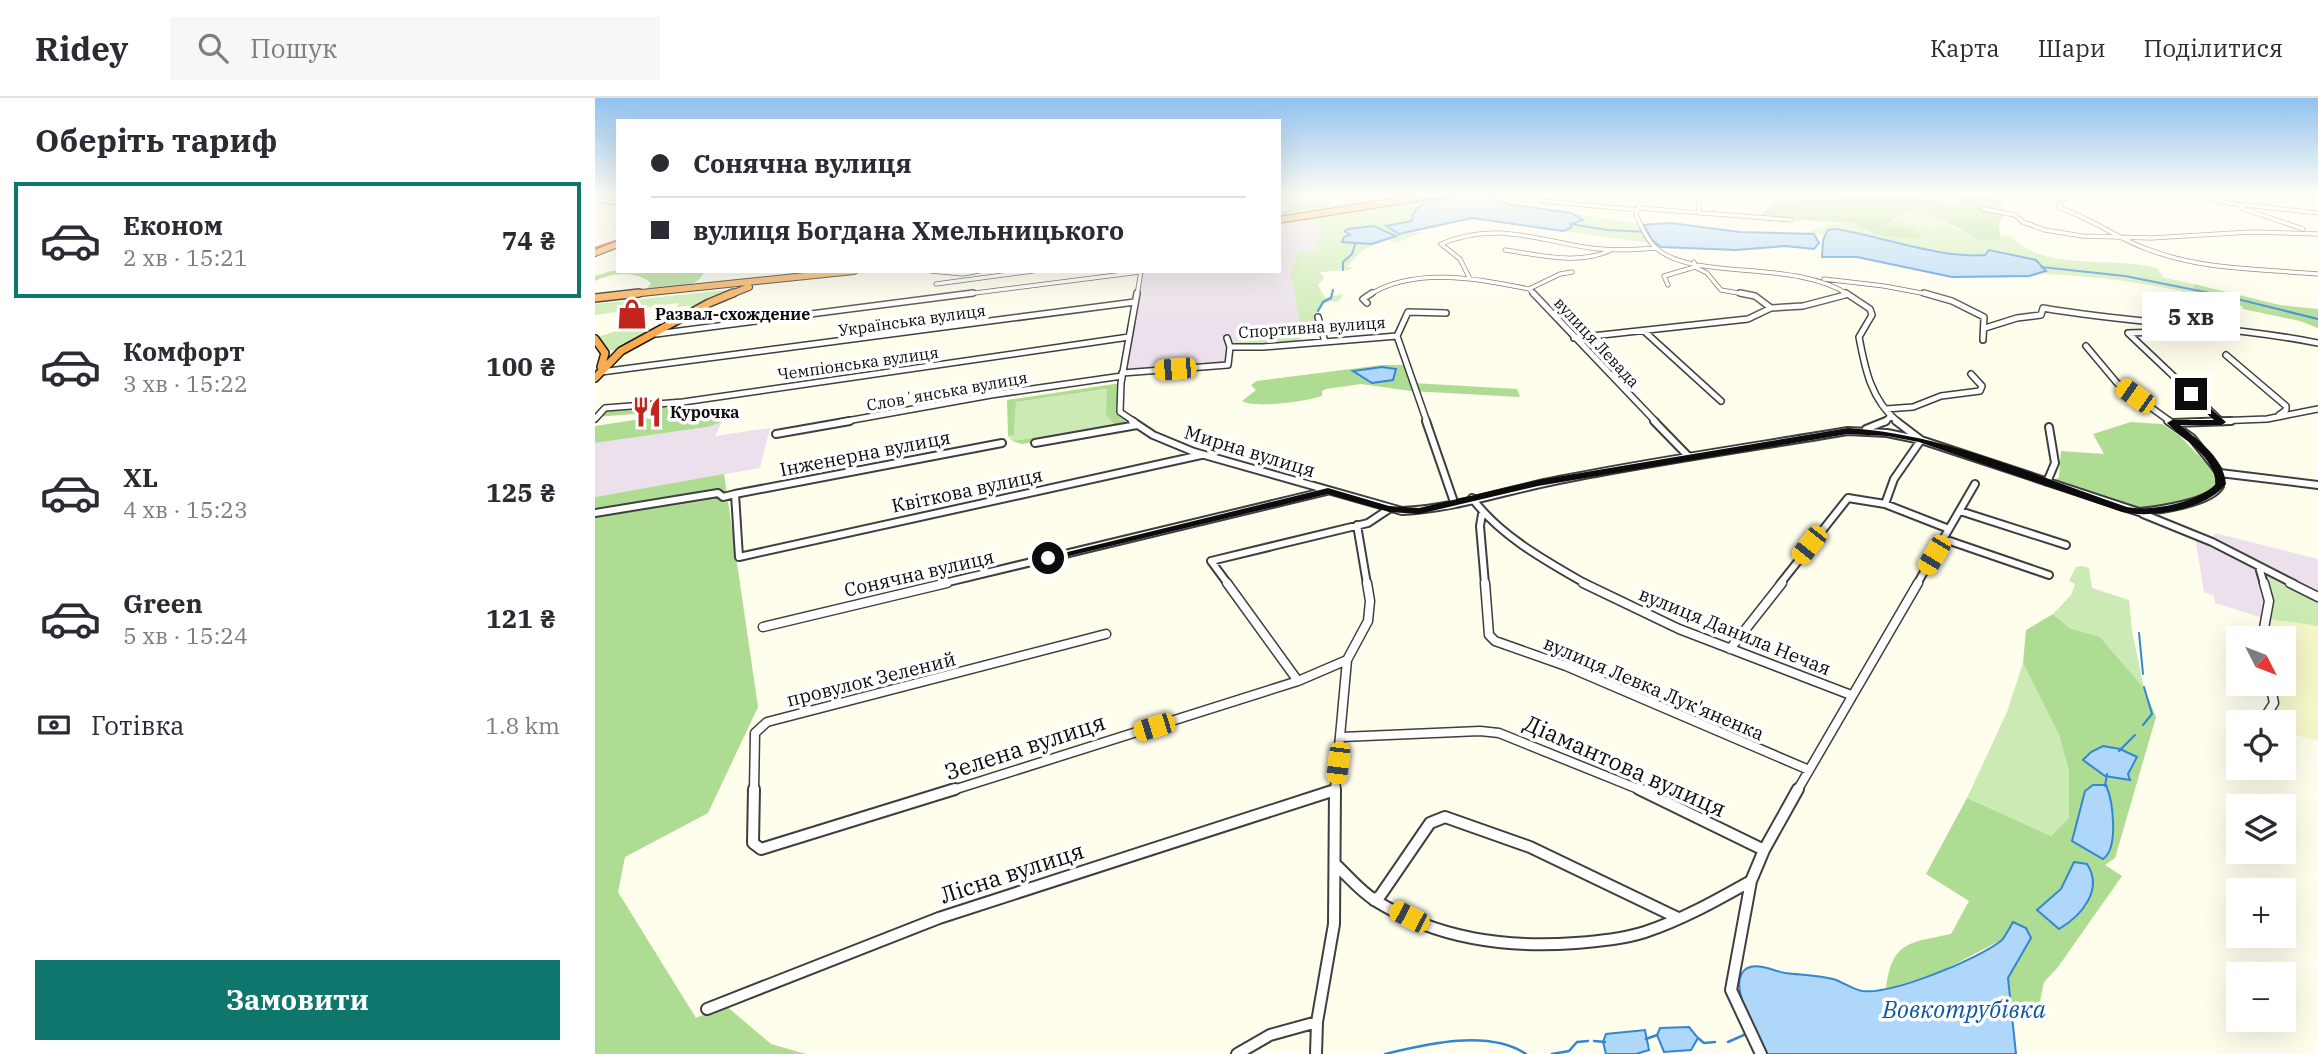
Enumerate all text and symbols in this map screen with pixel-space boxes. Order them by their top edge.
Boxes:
search box [170,17,660,80]
text: Ridey [35,27,128,70]
icon: search [194,29,232,67]
text: Пошук [250,31,337,65]
text: Карта [1930,32,2000,64]
text: Шари [2038,32,2106,64]
text: Поділитися [2144,32,2283,64]
text: Оберіть тариф [35,119,278,161]
text: Сонячна вулиця [693,146,912,180]
text: Економ [123,208,223,242]
icon: car [39,209,102,272]
text: вулиця Богдана Хмельницького [693,213,1124,247]
text: 74 ₴ [502,223,556,257]
text: 2 хв · 15:21 [123,242,248,272]
callout: 5 хв [2142,292,2240,342]
street label: вулиця Левада [1550,293,1644,392]
shop icon: Развал-схождение [615,297,649,331]
street label: Українська вулиця [837,300,987,340]
text: 5 хв [2168,301,2214,331]
place label: Развал-схождение [655,304,810,324]
street label: Спортивна вулиця [1238,312,1386,342]
text: Комфорт [123,334,245,368]
icon: car [39,335,102,398]
street label: Чемпіонська вулиця [776,342,940,384]
text: 100 ₴ [486,349,556,383]
car [1154,357,1197,381]
street label: Словʼянська вулиця [865,367,1029,415]
text: 3 хв · 15:22 [123,368,248,398]
car [2112,375,2159,417]
route end [2175,378,2207,410]
restaurant icon: Курочка [630,395,664,429]
place label: Курочка [670,402,740,422]
street label: Мирна вулиця [1182,420,1318,482]
street label: Інженерна вулиця [778,425,952,481]
text: XL [123,460,158,494]
icon: car [39,461,102,524]
street label: Квіткова вулиця [889,462,1045,518]
text: 125 ₴ [486,475,556,509]
text: 4 хв · 15:23 [123,494,248,524]
car [1788,522,1831,568]
car [1915,532,1954,578]
route start [1032,542,1064,574]
street label: Сонячна вулиця [842,544,996,602]
street label: вулиця Данила Нечая [1635,581,1835,681]
text: Green [123,586,203,620]
icon: car [39,587,102,650]
text: 121 ₴ [486,601,556,635]
text: 5 хв · 15:24 [123,620,248,650]
north arrow [2226,626,2296,696]
map controls [2226,626,2296,1032]
street label: вулиця Левка Лук'яненка [1540,631,1768,745]
street label: провулок Зелений [784,646,958,712]
icon: cash [35,706,73,744]
street label: Зелена вулиця [941,706,1109,786]
street label: Діамантова вулиця [1520,707,1731,823]
text: Готівка [91,708,185,742]
text: 1.8 km [486,710,560,740]
button: locate [2226,710,2296,780]
car [1131,711,1178,743]
car [1326,741,1351,785]
button: layers [2226,794,2296,864]
street label: Лісна вулиця [936,835,1087,909]
button: + [2226,878,2296,948]
car [1386,898,1433,936]
button: Замовити [35,960,560,1040]
button: − [2226,962,2296,1032]
water label: Вовкотрубівка [1881,993,2046,1025]

